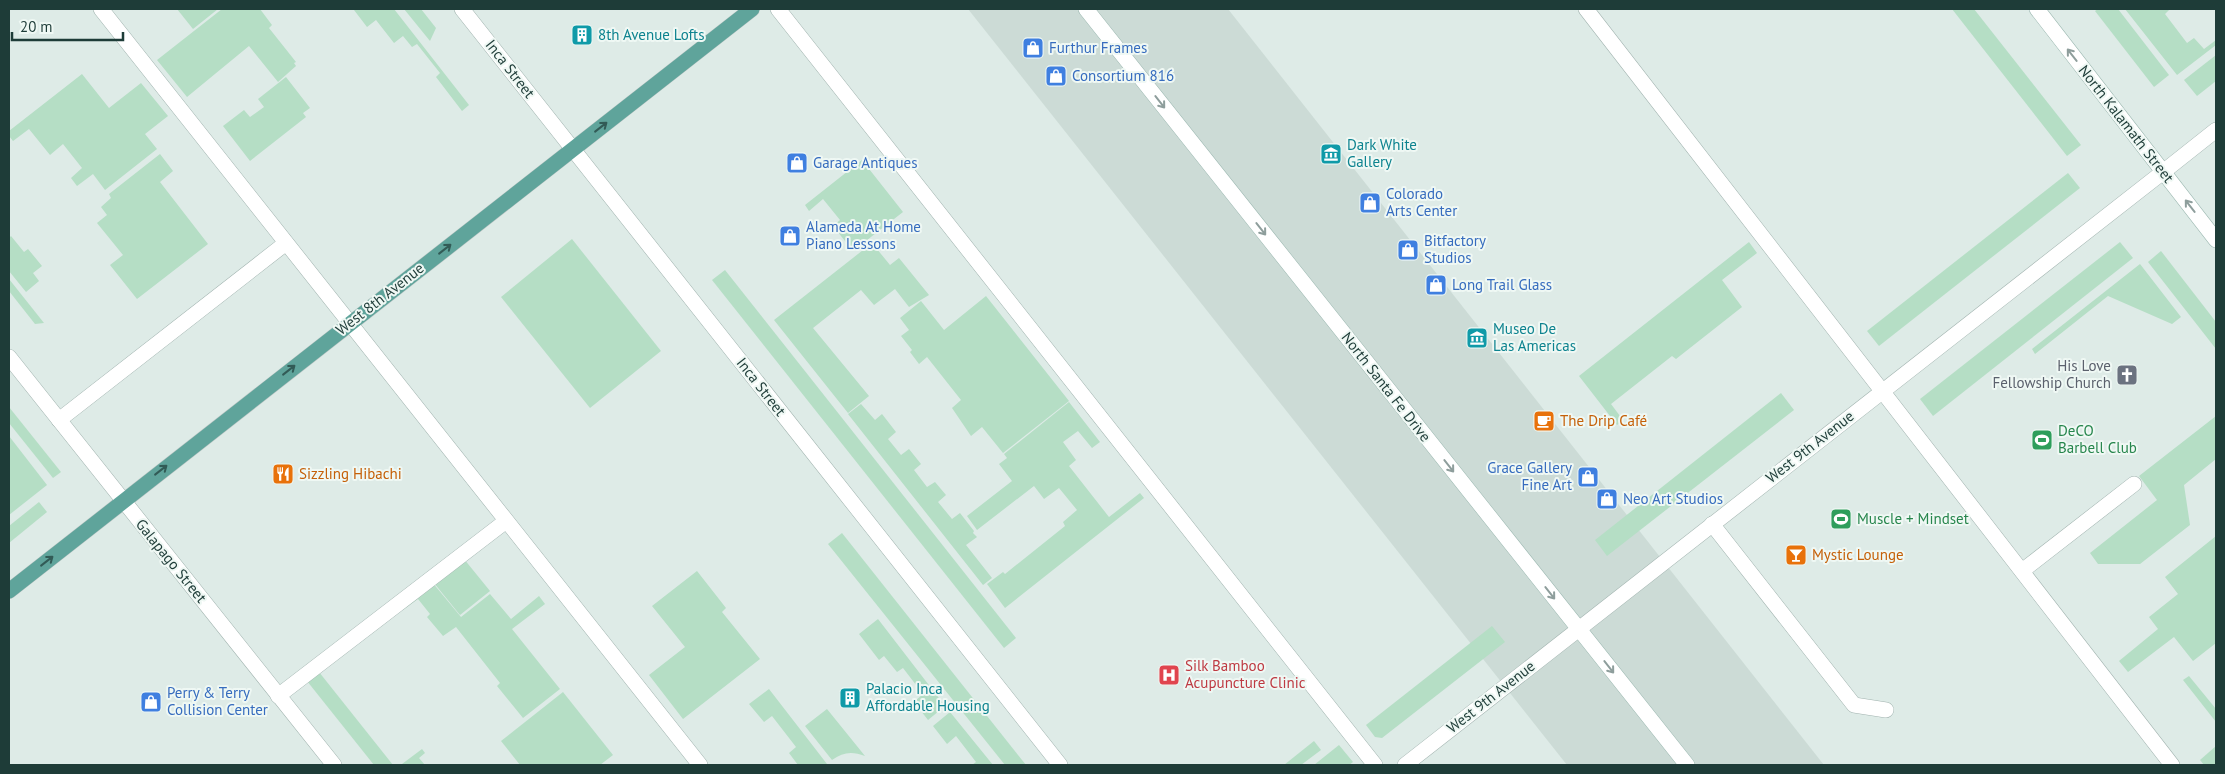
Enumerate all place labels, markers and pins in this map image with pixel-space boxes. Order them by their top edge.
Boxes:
building icon: 8th Avenue Lofts [570,23,594,47]
place label: 8th Avenue Lofts [598,25,705,44]
shop icon: Furthur Frames [1021,36,1045,60]
place label: Furthur Frames [1049,38,1147,57]
shop icon: Consortium 816 [1044,64,1068,88]
place label: Consortium 816 [1072,66,1174,85]
place label: Dark White Gallery [1347,135,1417,171]
museum icon: Dark White Gallery [1319,142,1343,166]
shop icon: Garage Antiques [785,151,809,175]
place label: Garage Antiques [813,153,918,172]
place label: Colorado Arts Center [1386,184,1457,220]
shop icon: Colorado Arts Center [1358,191,1382,215]
place label: Alameda At Home Piano Lessons [806,217,921,253]
shop icon: Alameda At Home Piano Lessons [778,224,802,248]
place label: Bitfactory Studios [1424,231,1486,267]
shop icon: Bitfactory Studios [1396,238,1420,262]
shop icon: Long Trail Glass [1424,273,1448,297]
place label: Long Trail Glass [1452,275,1552,294]
place label: Museo De Las Americas [1493,319,1576,355]
museum icon: Museo De Las Americas [1465,326,1489,350]
place label: His Love Fellowship Church [1992,356,2111,392]
church icon: His Love Fellowship Church [2115,363,2139,387]
cafe icon: The Drip Café [1532,409,1556,433]
place label: The Drip Café [1560,411,1647,430]
place label: DeCO Barbell Club [2058,421,2137,457]
sports icon: DeCO Barbell Club [2030,428,2054,452]
place label: Grace Gallery Fine Art [1487,458,1572,494]
restaurant icon: Sizzling Hibachi [271,462,295,486]
place label: Sizzling Hibachi [299,464,402,483]
shop icon: Grace Gallery Fine Art [1576,465,1600,489]
shop icon: Neo Art Studios [1595,487,1619,511]
place label: Neo Art Studios [1623,489,1723,508]
sports icon: Muscle + Mindset [1829,507,1853,531]
place label: Muscle + Mindset [1857,509,1969,528]
bar icon: Mystic Lounge [1784,543,1808,567]
place label: Mystic Lounge [1812,545,1904,564]
place label: Silk Bamboo Acupuncture Clinic [1185,656,1306,692]
hospital icon: Silk Bamboo Acupuncture Clinic [1157,663,1181,687]
place label: Palacio Inca Affordable Housing [866,679,990,715]
place label: Perry & Terry Collision Center [167,683,268,719]
building icon: Palacio Inca Affordable Housing [838,686,862,710]
shop icon: Perry & Terry Collision Center [139,690,163,714]

